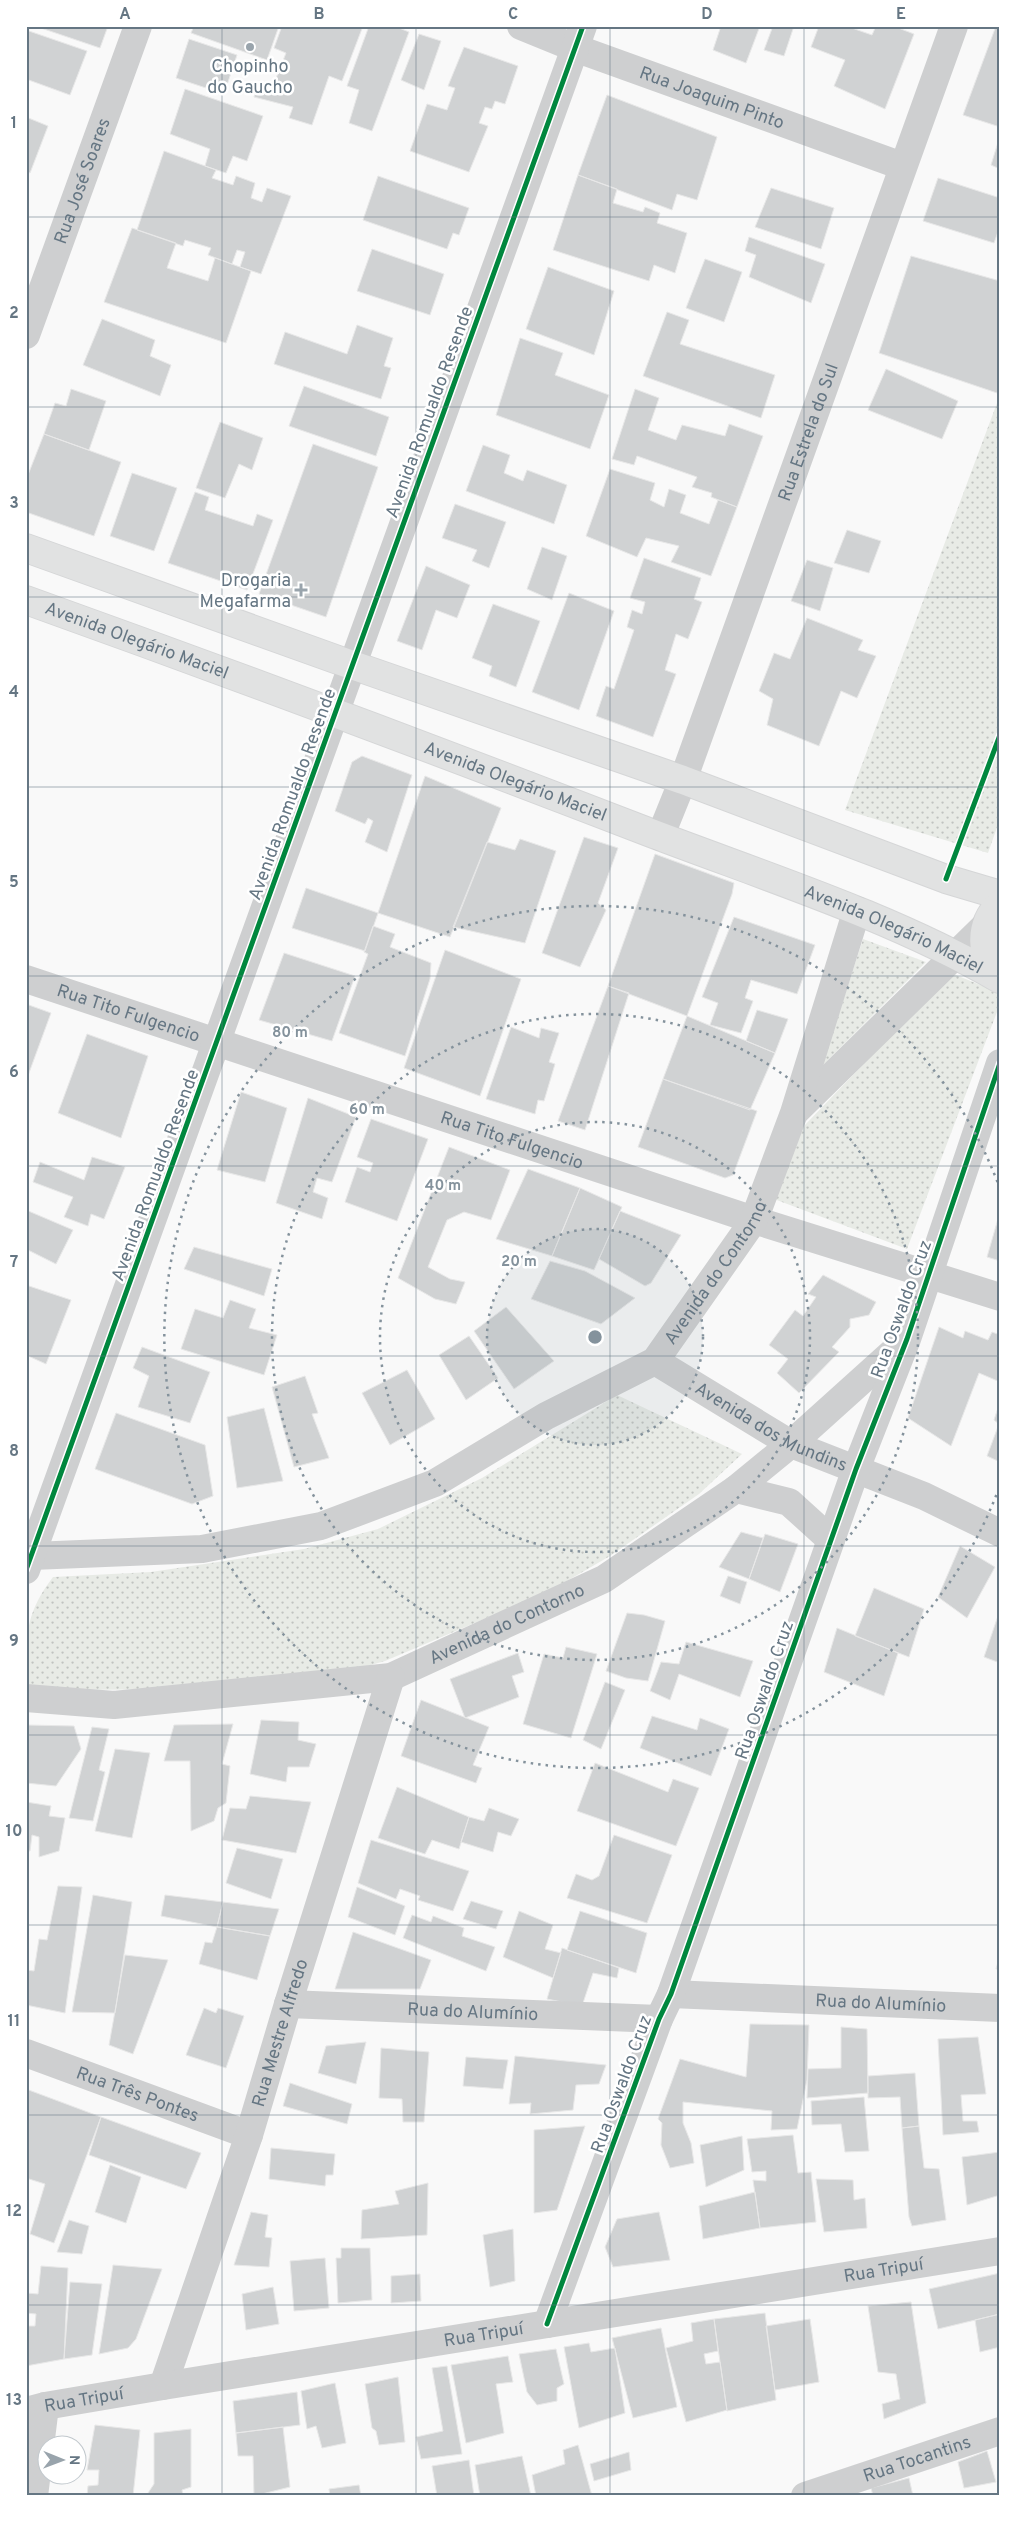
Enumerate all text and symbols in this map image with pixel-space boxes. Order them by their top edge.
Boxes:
text: A [119,5,131,25]
text: B [313,5,325,25]
text: C [508,5,518,25]
text: D [701,5,713,25]
text: E [896,5,906,25]
marker: Chopinho do Gaucho [244,41,256,53]
place label: Chopinho do Gaucho [207,56,293,100]
street label: Rua Joaquim Pinto [636,62,787,136]
text: 1 [11,114,17,134]
street label: Rua José Soares [50,115,117,248]
street label: Avenida Romualdo Resende [381,303,479,522]
text: 2 [9,304,19,324]
street label: Rua Estrela do Sul [774,361,845,505]
text: 3 [9,494,19,514]
place label: Drogaria Megafarma [199,570,291,614]
marker: Drogaria Megafarma [295,584,307,596]
street label: Avenida Olegário Maciel [41,598,231,686]
text: 4 [9,683,19,703]
street label: Avenida Romualdo Resende [244,685,342,904]
street label: Avenida Olegário Maciel [420,737,610,828]
text: 5 [9,873,19,893]
street label: Avenida Olegário Maciel [800,881,986,980]
street label: Rua Tito Fulgencio [54,980,203,1049]
text: 80 m [272,1024,308,1043]
text: 6 [9,1063,19,1083]
street label: Avenida Romualdo Resende [107,1066,205,1285]
text: 60 m [349,1101,385,1120]
street label: Rua Tito Fulgencio [437,1107,586,1176]
text: 40 m [425,1177,461,1196]
street label: Avenida do Contorno [660,1198,773,1350]
street label: Rua Oswaldo Cruz [867,1237,938,1382]
text: 7 [10,1253,18,1273]
text: 20 m [501,1253,537,1272]
centre of rings [586,1328,604,1346]
street label: Avenida dos Mundins [690,1378,850,1478]
text: 8 [9,1442,19,1462]
street label: Avenida do Contorno [426,1579,589,1671]
street label: Rua Oswaldo Cruz [731,1618,800,1763]
text: 9 [9,1632,19,1652]
text: 10 [6,1822,22,1842]
street label: Rua Mestre Alfredo [248,1956,314,2110]
street label: Rua do Alumínio [815,1990,947,2019]
street label: Rua do Alumínio [407,1999,539,2027]
text: 11 [8,2012,20,2032]
street label: Rua Oswaldo Cruz [587,2012,658,2157]
street label: Rua Três Pontes [73,2062,202,2129]
text: 12 [6,2202,22,2222]
street label: Rua Tripuí [842,2253,926,2289]
street label: Rua Tripuí [442,2318,527,2354]
street label: Rua Tripuí [43,2383,127,2419]
text: 13 [6,2391,22,2411]
street label: Rua Tocantins [861,2431,974,2489]
north arrow [38,2434,88,2484]
text: N [65,2455,82,2465]

